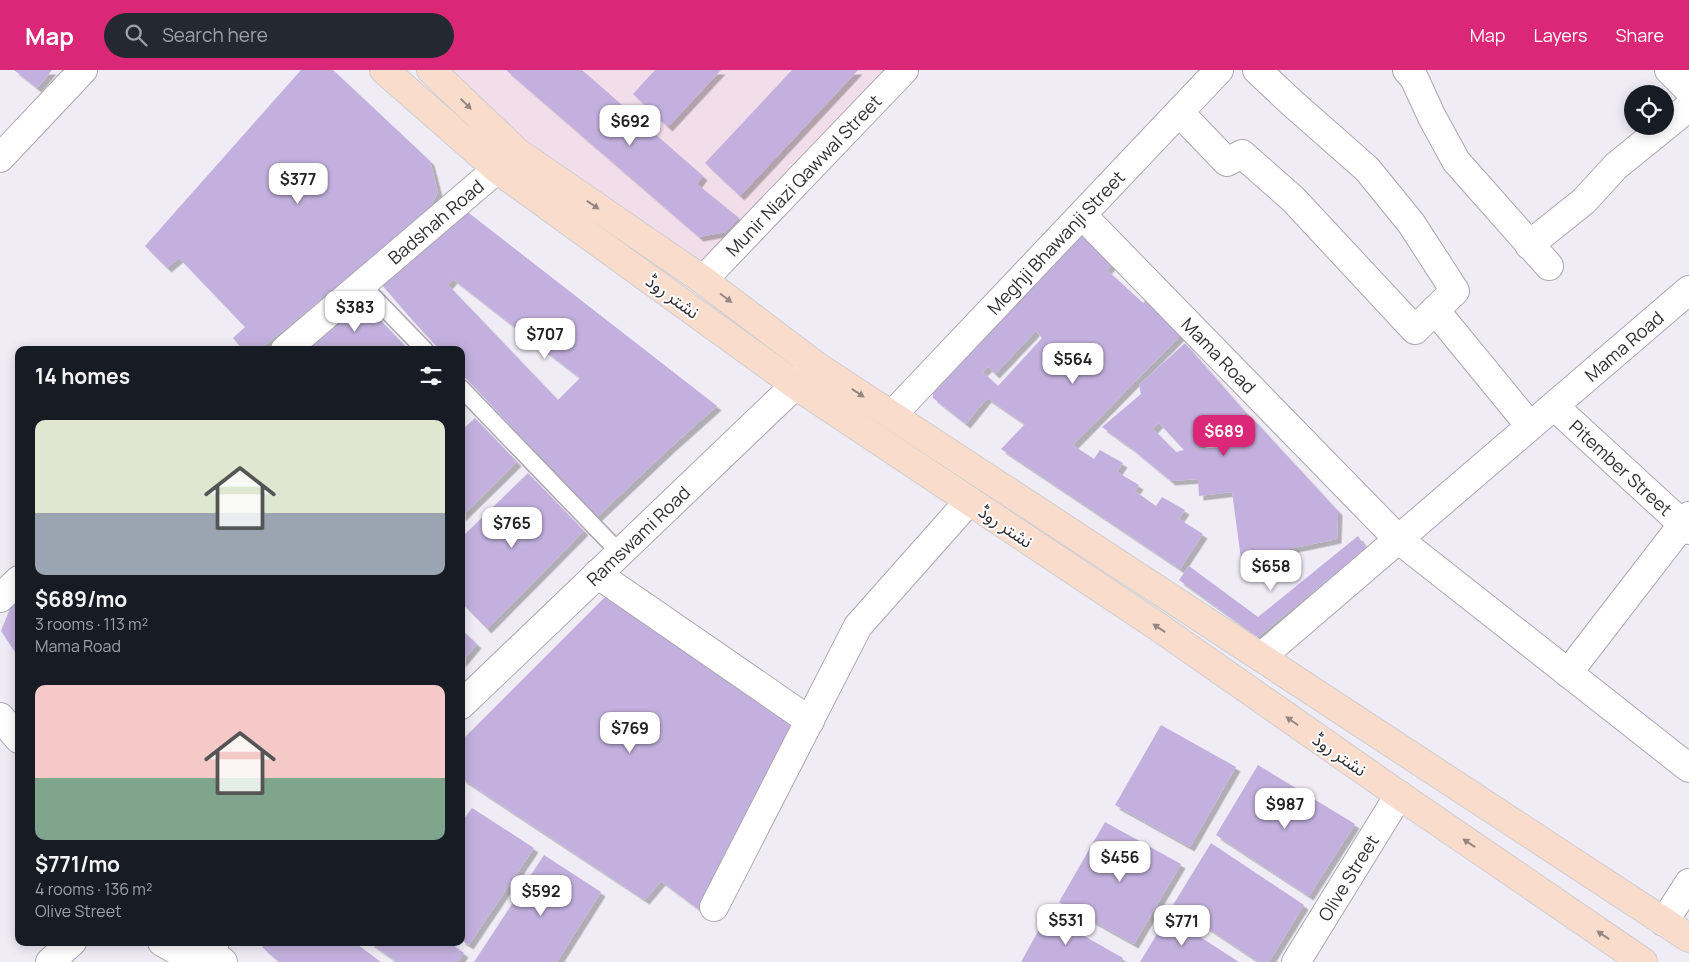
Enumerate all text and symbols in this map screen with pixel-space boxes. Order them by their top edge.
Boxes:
search box [104,13,454,58]
text: Map [25,19,74,52]
icon: search [122,21,150,49]
text: Search here [162,22,268,48]
text: Map [1470,23,1505,47]
text: Layers [1533,23,1587,47]
text: Share [1615,23,1664,47]
map controls [1624,85,1674,135]
button: locate [1624,85,1674,135]
street label: Munir Niazi Qawwal Street [720,89,886,261]
one-way arrow [460,98,472,110]
pin: $692 [600,104,660,147]
text: $692 [610,110,650,132]
pin: $377 [268,162,328,205]
street label: Meghji Bhawanji Street [982,165,1130,319]
text: $377 [280,168,316,190]
street label: Badshah Road [383,174,489,269]
one-way arrow [586,200,600,210]
street label: نشتر روڈ [641,268,705,324]
pin: $383 [325,290,385,333]
one-way arrow [719,292,732,303]
text: $383 [336,296,374,318]
street label: Mama Road [1579,305,1668,386]
street label: Mama Road [1176,312,1261,398]
pin: $707 [515,318,575,360]
text: $707 [526,323,564,345]
pin: $564 [1043,342,1103,385]
text: $564 [1053,348,1093,370]
text: 14 homes [35,362,130,390]
icon: filters [417,362,445,390]
one-way arrow [851,388,864,398]
pin: $689 [1194,414,1254,457]
street label: Pitember Street [1564,414,1678,521]
text: $689 [1204,420,1244,442]
icon: home [195,453,285,543]
street label: Ramswami Road [581,480,695,591]
street label: نشتر روڈ [974,499,1038,553]
pin: $765 [482,506,542,549]
text: $765 [493,512,531,534]
pin: $658 [1241,550,1301,592]
text: $658 [1251,555,1291,577]
text: $689/mo [35,585,127,613]
text: 3 rooms · 113 m² [35,613,148,635]
one-way arrow [1152,623,1165,633]
text: Mama Road [35,635,121,657]
pin: $769 [600,712,660,754]
one-way arrow [1285,716,1299,726]
text: $769 [611,717,649,739]
icon: home [195,718,285,808]
street label: نشتر روڈ [1308,727,1372,781]
pin: $987 [1255,788,1315,830]
text: $987 [1266,793,1304,815]
street label: Olive Street [1312,830,1384,925]
one-way arrow [1462,838,1476,848]
pin: $456 [1090,840,1150,883]
text: $456 [1100,846,1140,868]
text: $771/mo [35,850,120,878]
pin: $592 [511,874,571,917]
text: 4 rooms · 136 m² [35,878,152,900]
text: $592 [522,880,560,902]
text: Olive Street [35,900,121,922]
pin: $531 [1036,904,1096,946]
pin: $771 [1152,904,1212,947]
text: $531 [1048,909,1084,931]
text: $771 [1165,910,1199,932]
one-way arrow [1596,930,1610,939]

